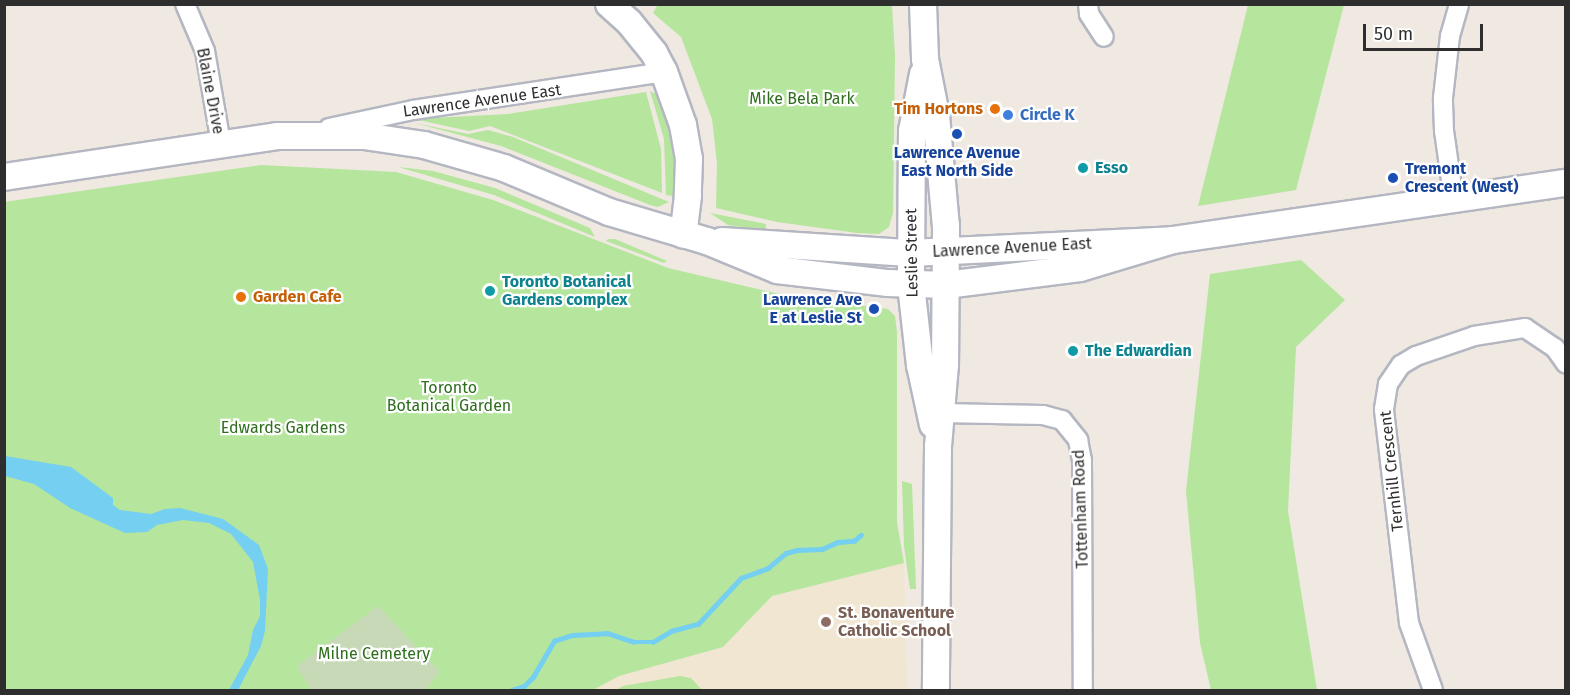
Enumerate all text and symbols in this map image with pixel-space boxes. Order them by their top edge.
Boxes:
scale bar [1366,12,1486,50]
text: 50 m [1374,23,1413,45]
street label: Blaine Drive [192,46,228,136]
street label: Lawrence Avenue East [402,80,562,122]
park label: Mike Bela Park [749,89,855,109]
place label: Tim Hortons [894,99,983,119]
marker: Tim Hortons [988,102,1002,116]
place label: Circle K [1020,105,1075,125]
marker: Circle K [1001,108,1015,122]
marker: Lawrence Avenue East North Side [950,127,964,141]
place label: Lawrence Avenue East North Side [894,143,1020,181]
place label: Esso [1095,158,1128,178]
place label: Tremont Crescent (West) [1405,159,1518,197]
marker: Esso [1076,161,1090,175]
marker: Tremont Crescent (West) [1386,171,1400,185]
street label: Leslie Street [902,208,922,298]
street label: Lawrence Avenue East [932,234,1092,262]
place label: Toronto Botanical Gardens complex [502,272,631,310]
marker: Toronto Botanical Gardens complex [483,284,497,298]
place label: Garden Cafe [253,287,342,307]
marker: Garden Cafe [234,290,248,304]
place label: Lawrence Ave E at Leslie St [763,290,862,328]
marker: Lawrence Ave E at Leslie St [867,302,881,316]
place label: The Edwardian [1085,341,1192,361]
marker: The Edwardian [1066,344,1080,358]
park label: Toronto Botanical Garden [387,378,511,416]
street label: Ternhill Crescent [1376,410,1408,532]
park label: Edwards Gardens [221,418,345,438]
street label: Tottenham Road [1069,449,1093,569]
place label: St. Bonaventure Catholic School [838,603,954,641]
marker: St. Bonaventure Catholic School [819,615,833,629]
park label: Milne Cemetery [318,644,430,664]

